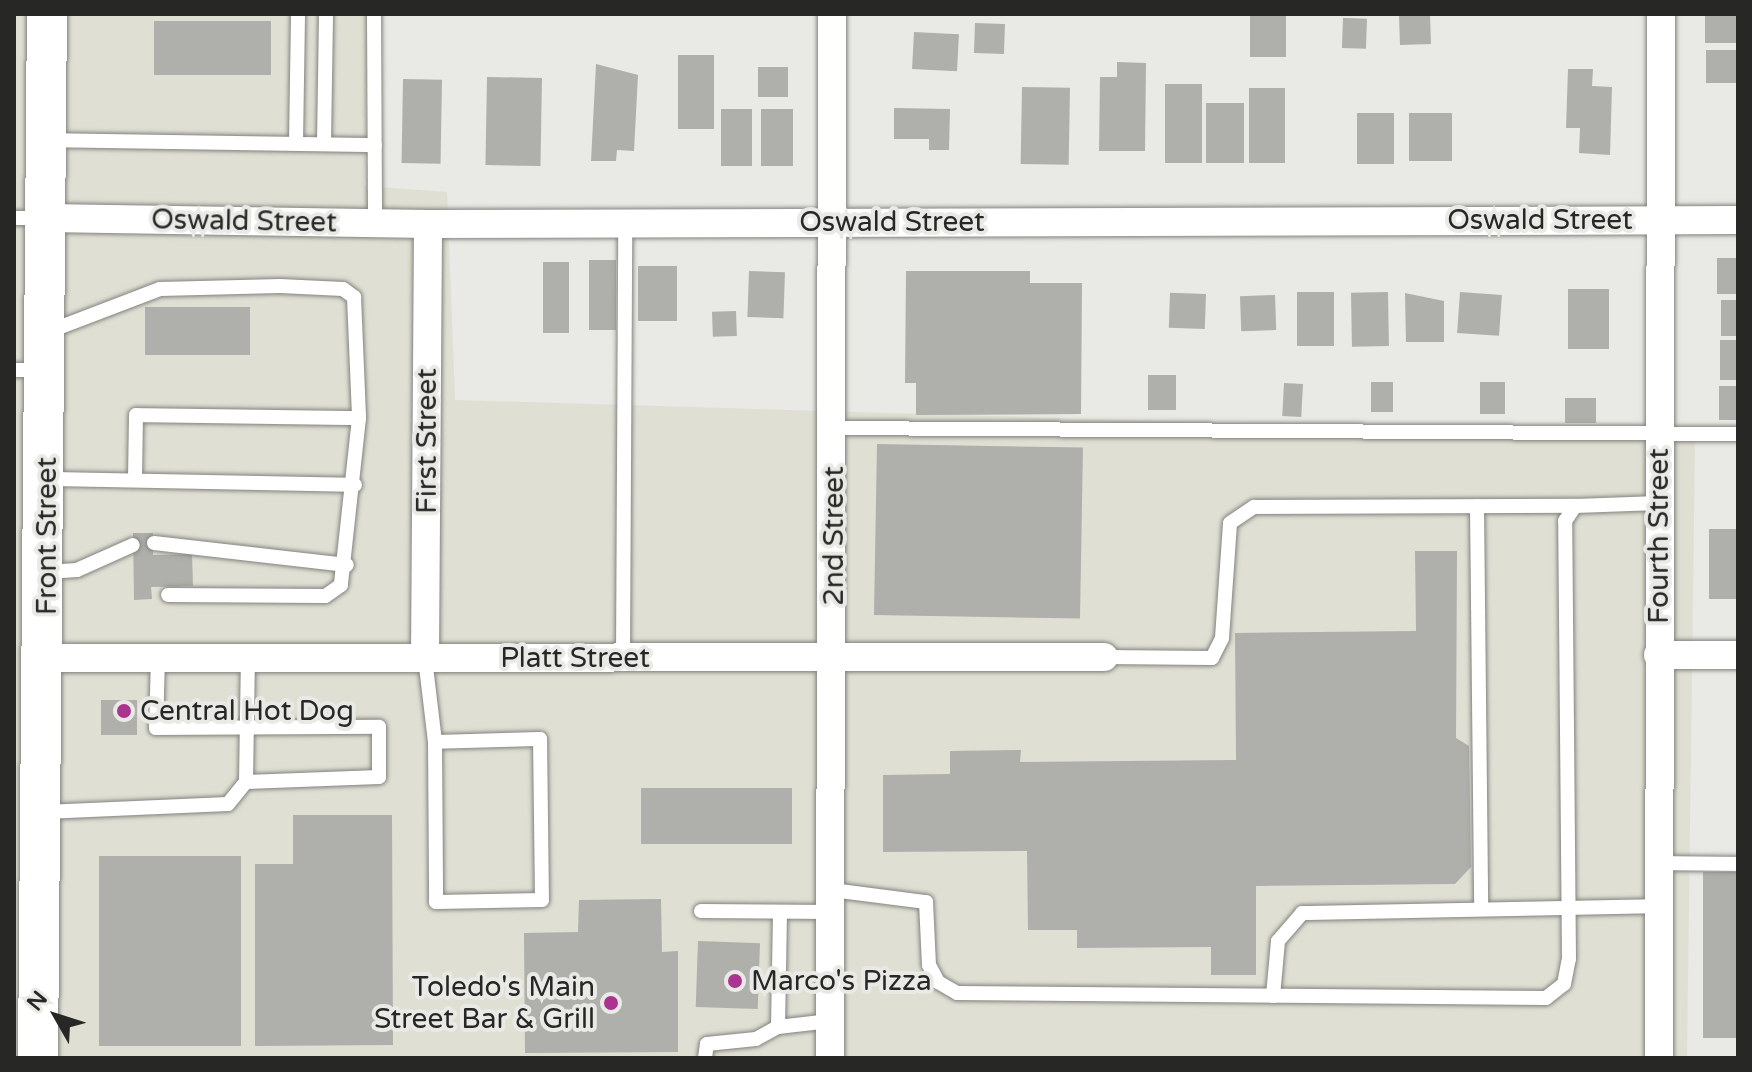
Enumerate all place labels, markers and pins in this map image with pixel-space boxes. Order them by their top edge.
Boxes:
place label: Central Hot Dog [140,694,354,728]
marker: Central Hot Dog [115,702,133,720]
place label: Marco's Pizza [751,964,932,998]
place label: Toledo's Main Street Bar & Grill [374,970,595,1036]
marker: Marco's Pizza [726,972,744,990]
marker: Toledo's Main Street Bar & Grill [602,994,620,1012]

